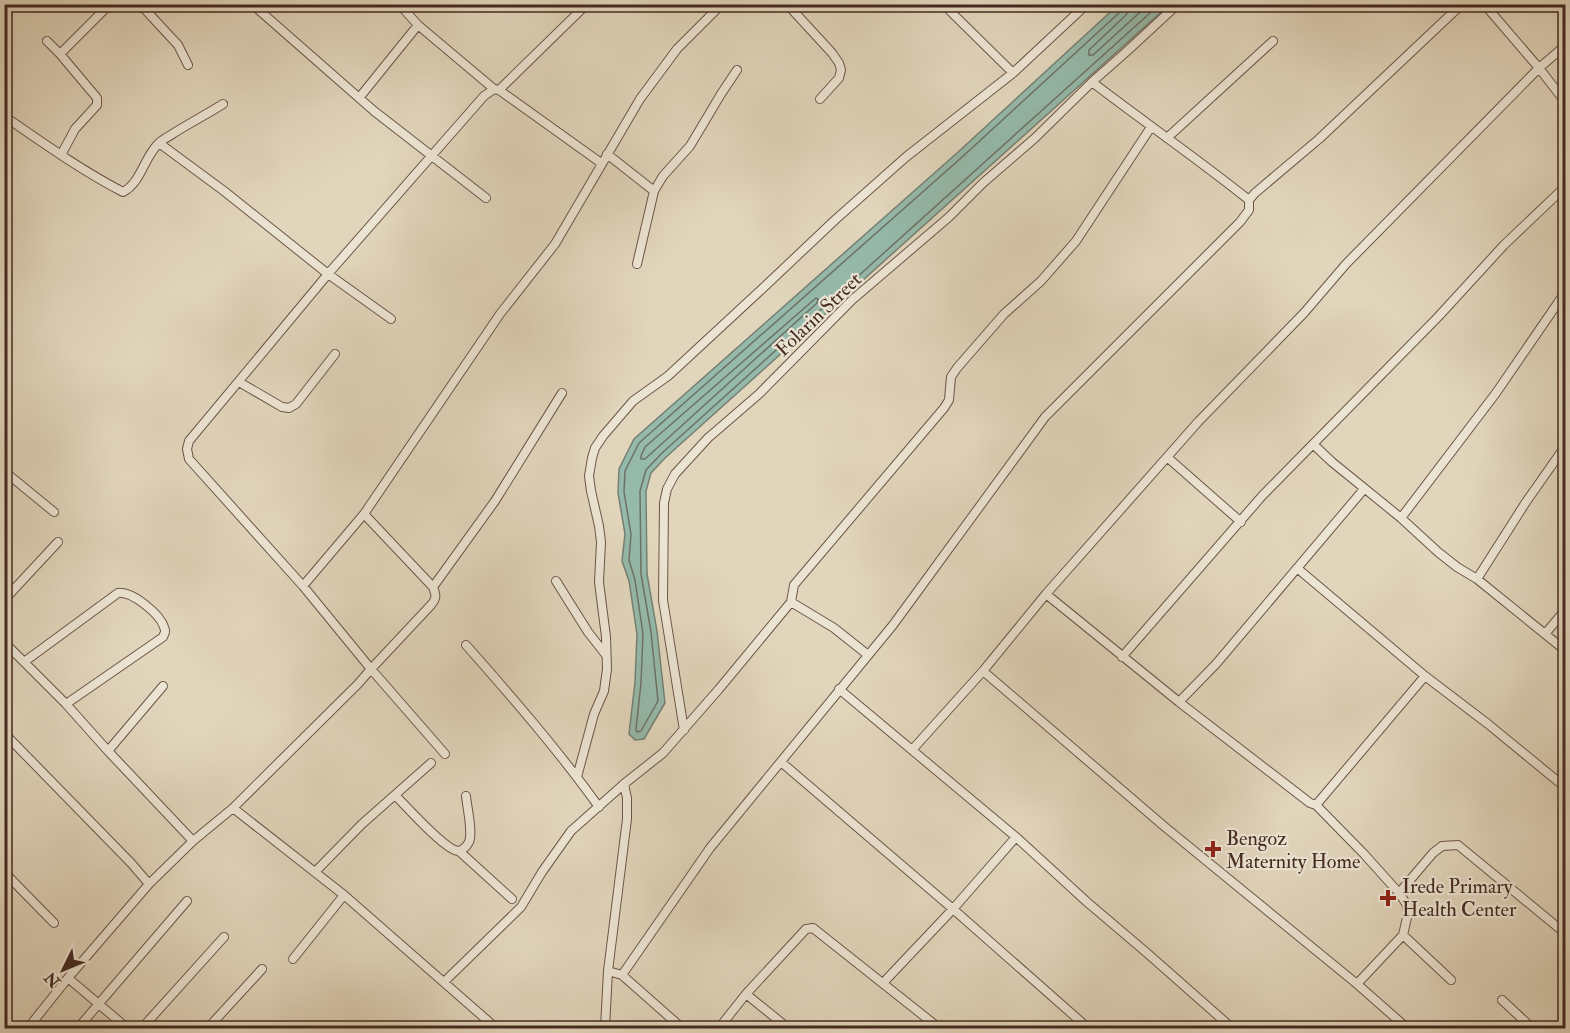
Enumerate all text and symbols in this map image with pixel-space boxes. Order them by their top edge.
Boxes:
street label: Folarin Street [770,267,867,362]
place label: Bengoz Maternity Home [1226,826,1360,874]
marker: Bengoz Maternity Home [1204,840,1222,858]
place label: Irede Primary Health Center [1402,874,1517,922]
marker: Irede Primary Health Center [1379,889,1397,907]
north arrow [33,940,93,1000]
text: N [40,967,66,992]

